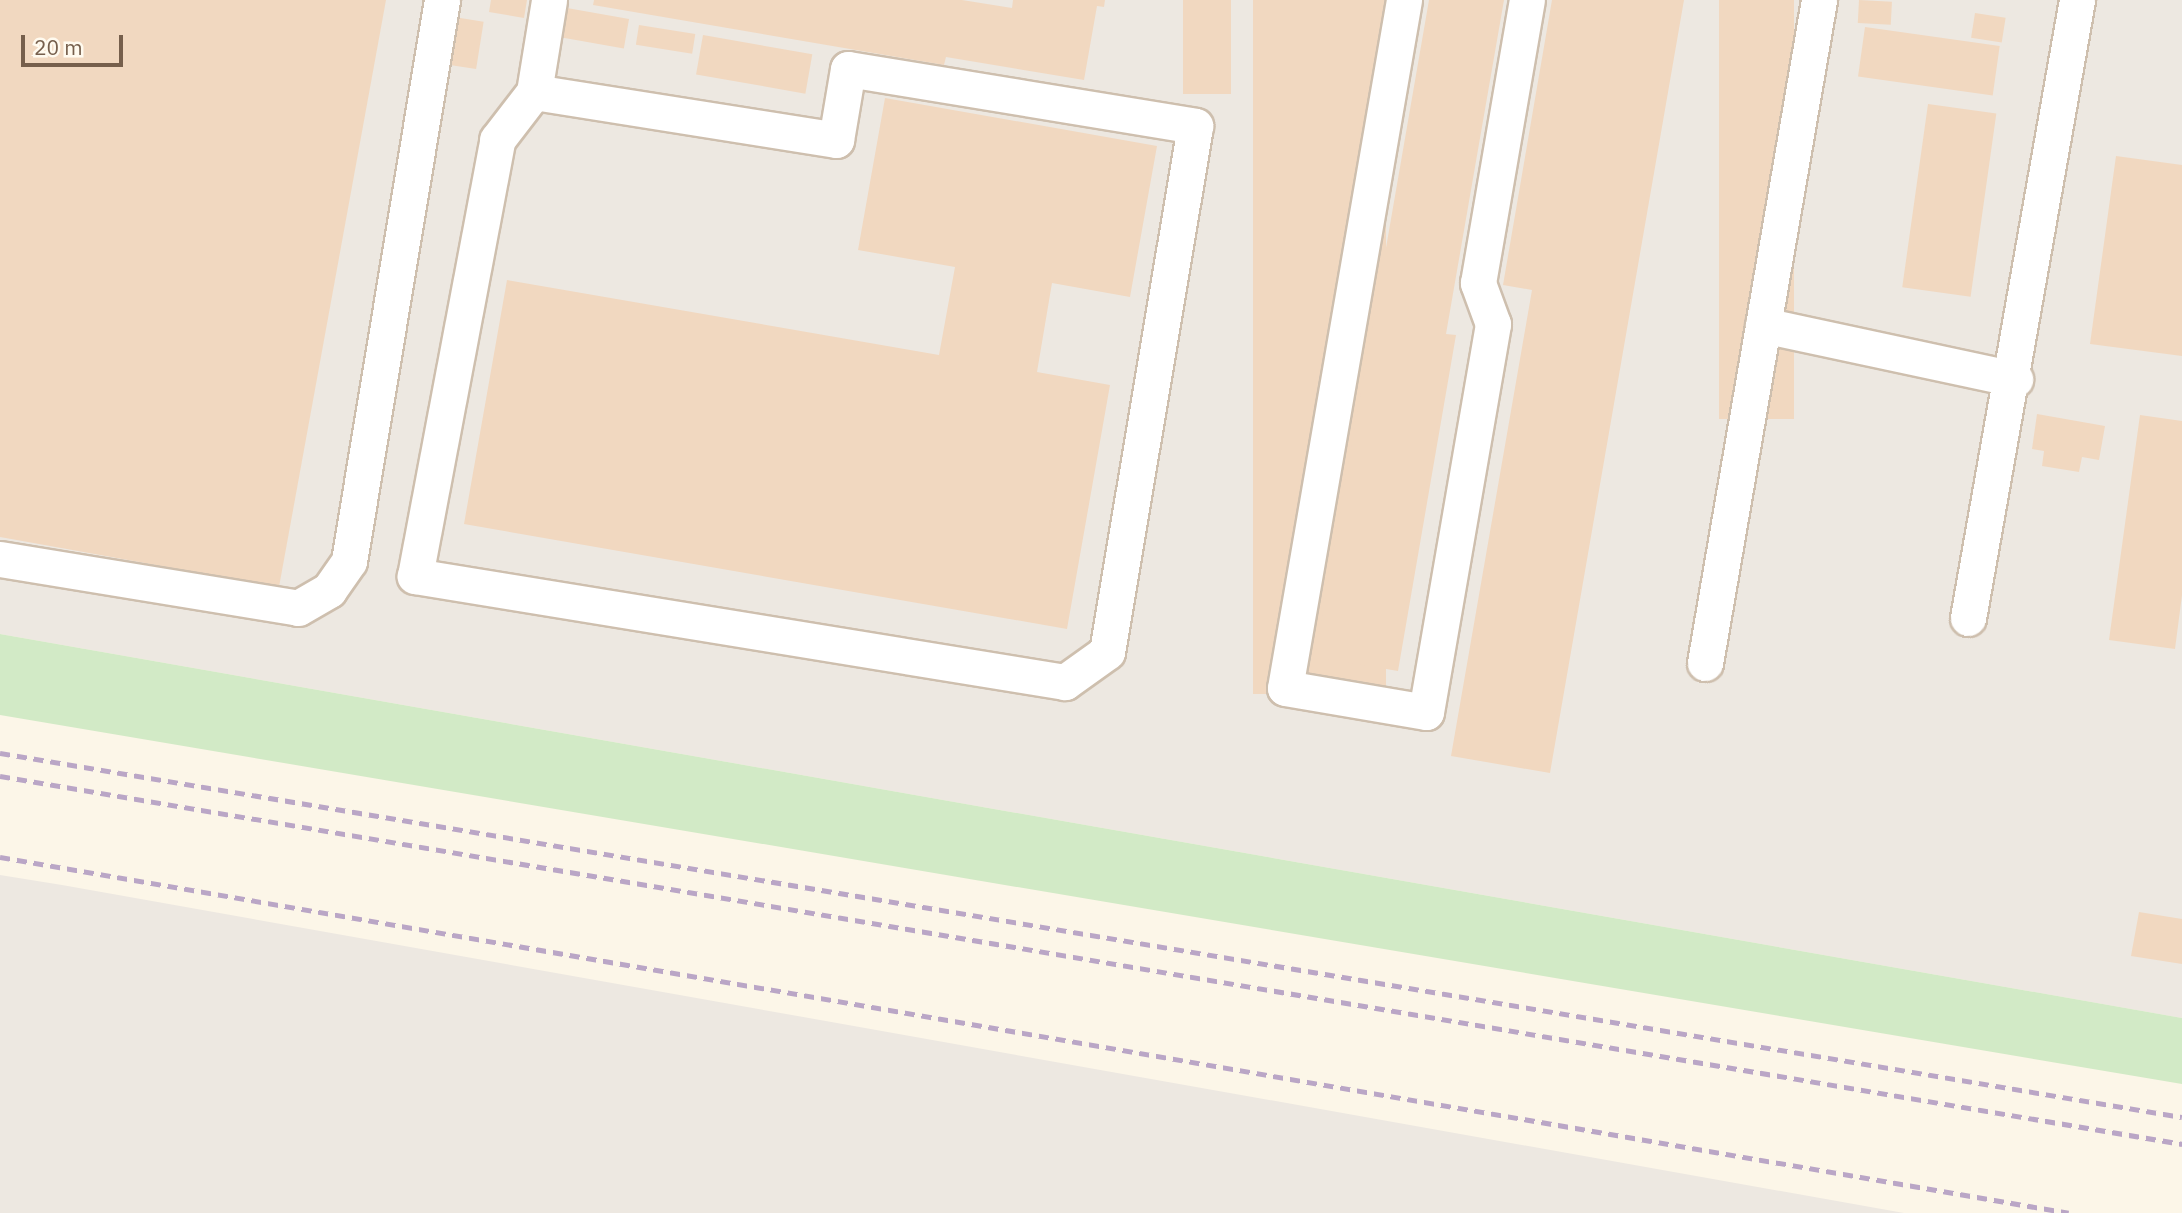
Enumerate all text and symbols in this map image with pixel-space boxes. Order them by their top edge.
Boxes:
scale bar [24,21,126,65]
text: 20 m [34,33,83,61]

